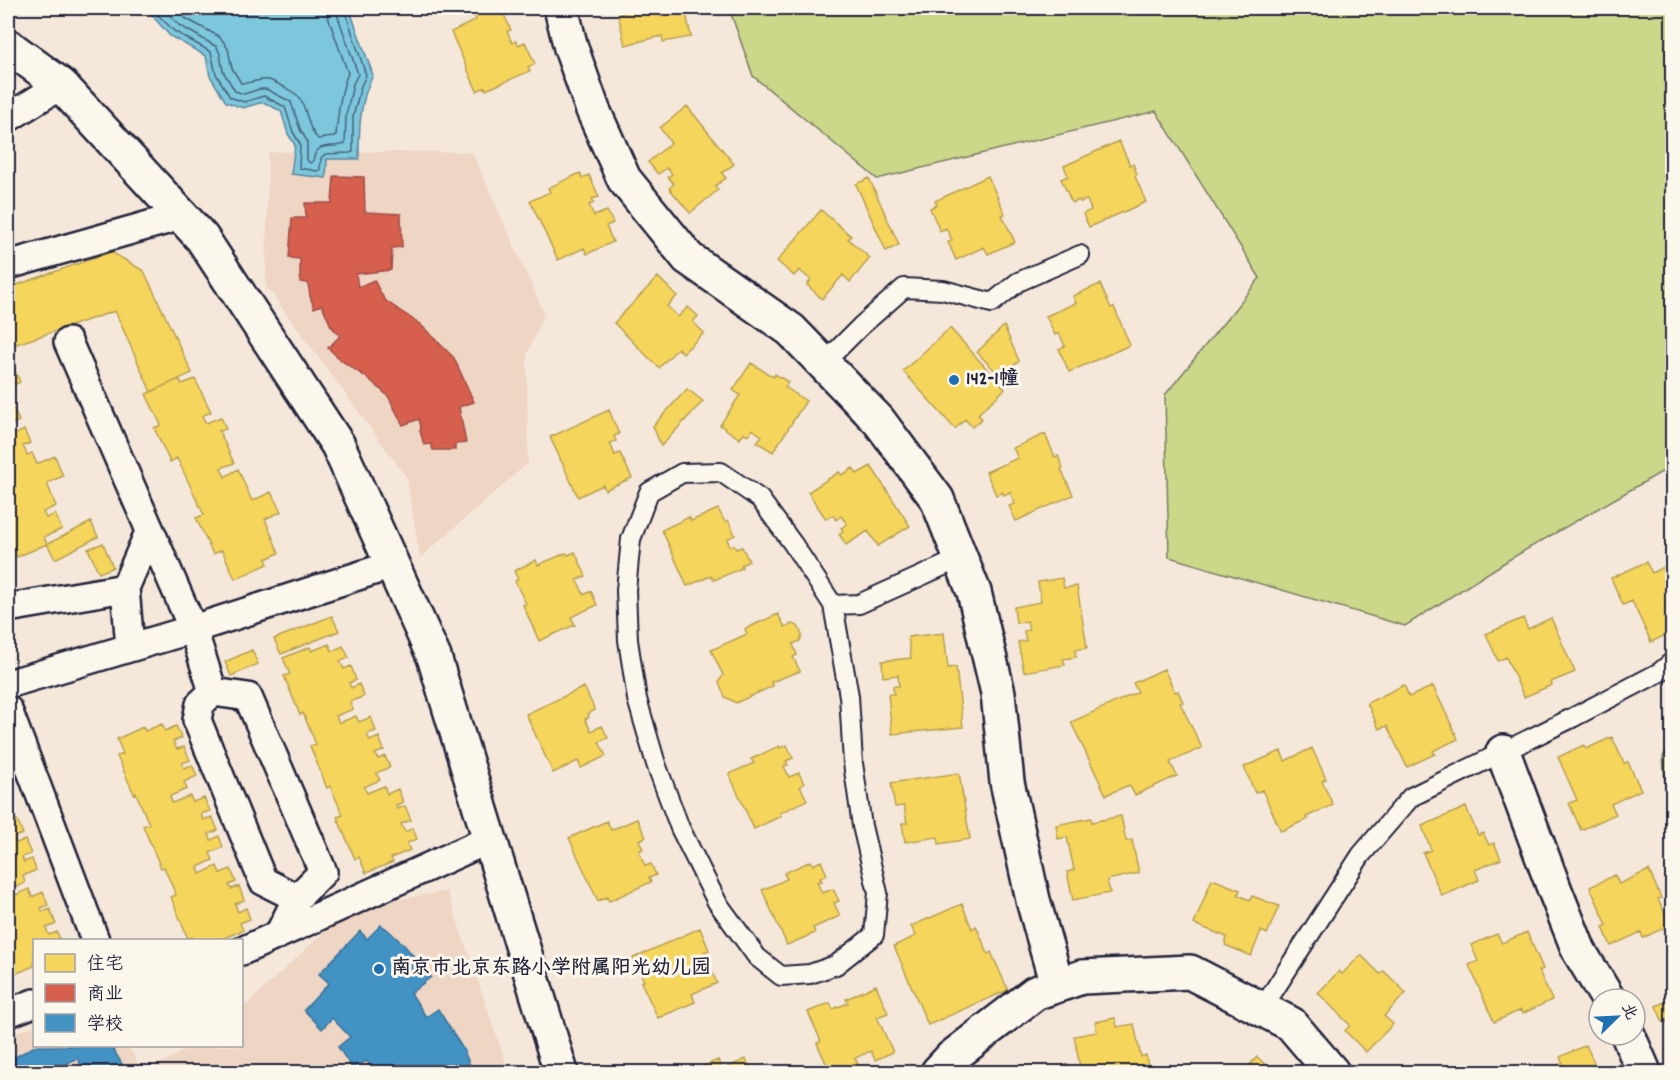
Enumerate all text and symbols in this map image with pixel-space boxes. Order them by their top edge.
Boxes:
place label: 142-1幢 [966,366,1019,394]
marker: 142-1幢 [947,373,961,387]
legend [33,939,243,1047]
text: 住宅 [87,953,123,978]
place label: 南京市北京东路小学附属阳光幼儿园 [391,955,711,983]
marker: 南京市北京东路小学附属阳光幼儿园 [372,962,386,976]
text: 商业 [87,983,123,1008]
north arrow [1587,987,1647,1047]
text: 北 [1615,1000,1642,1024]
text: 学校 [87,1013,123,1038]

